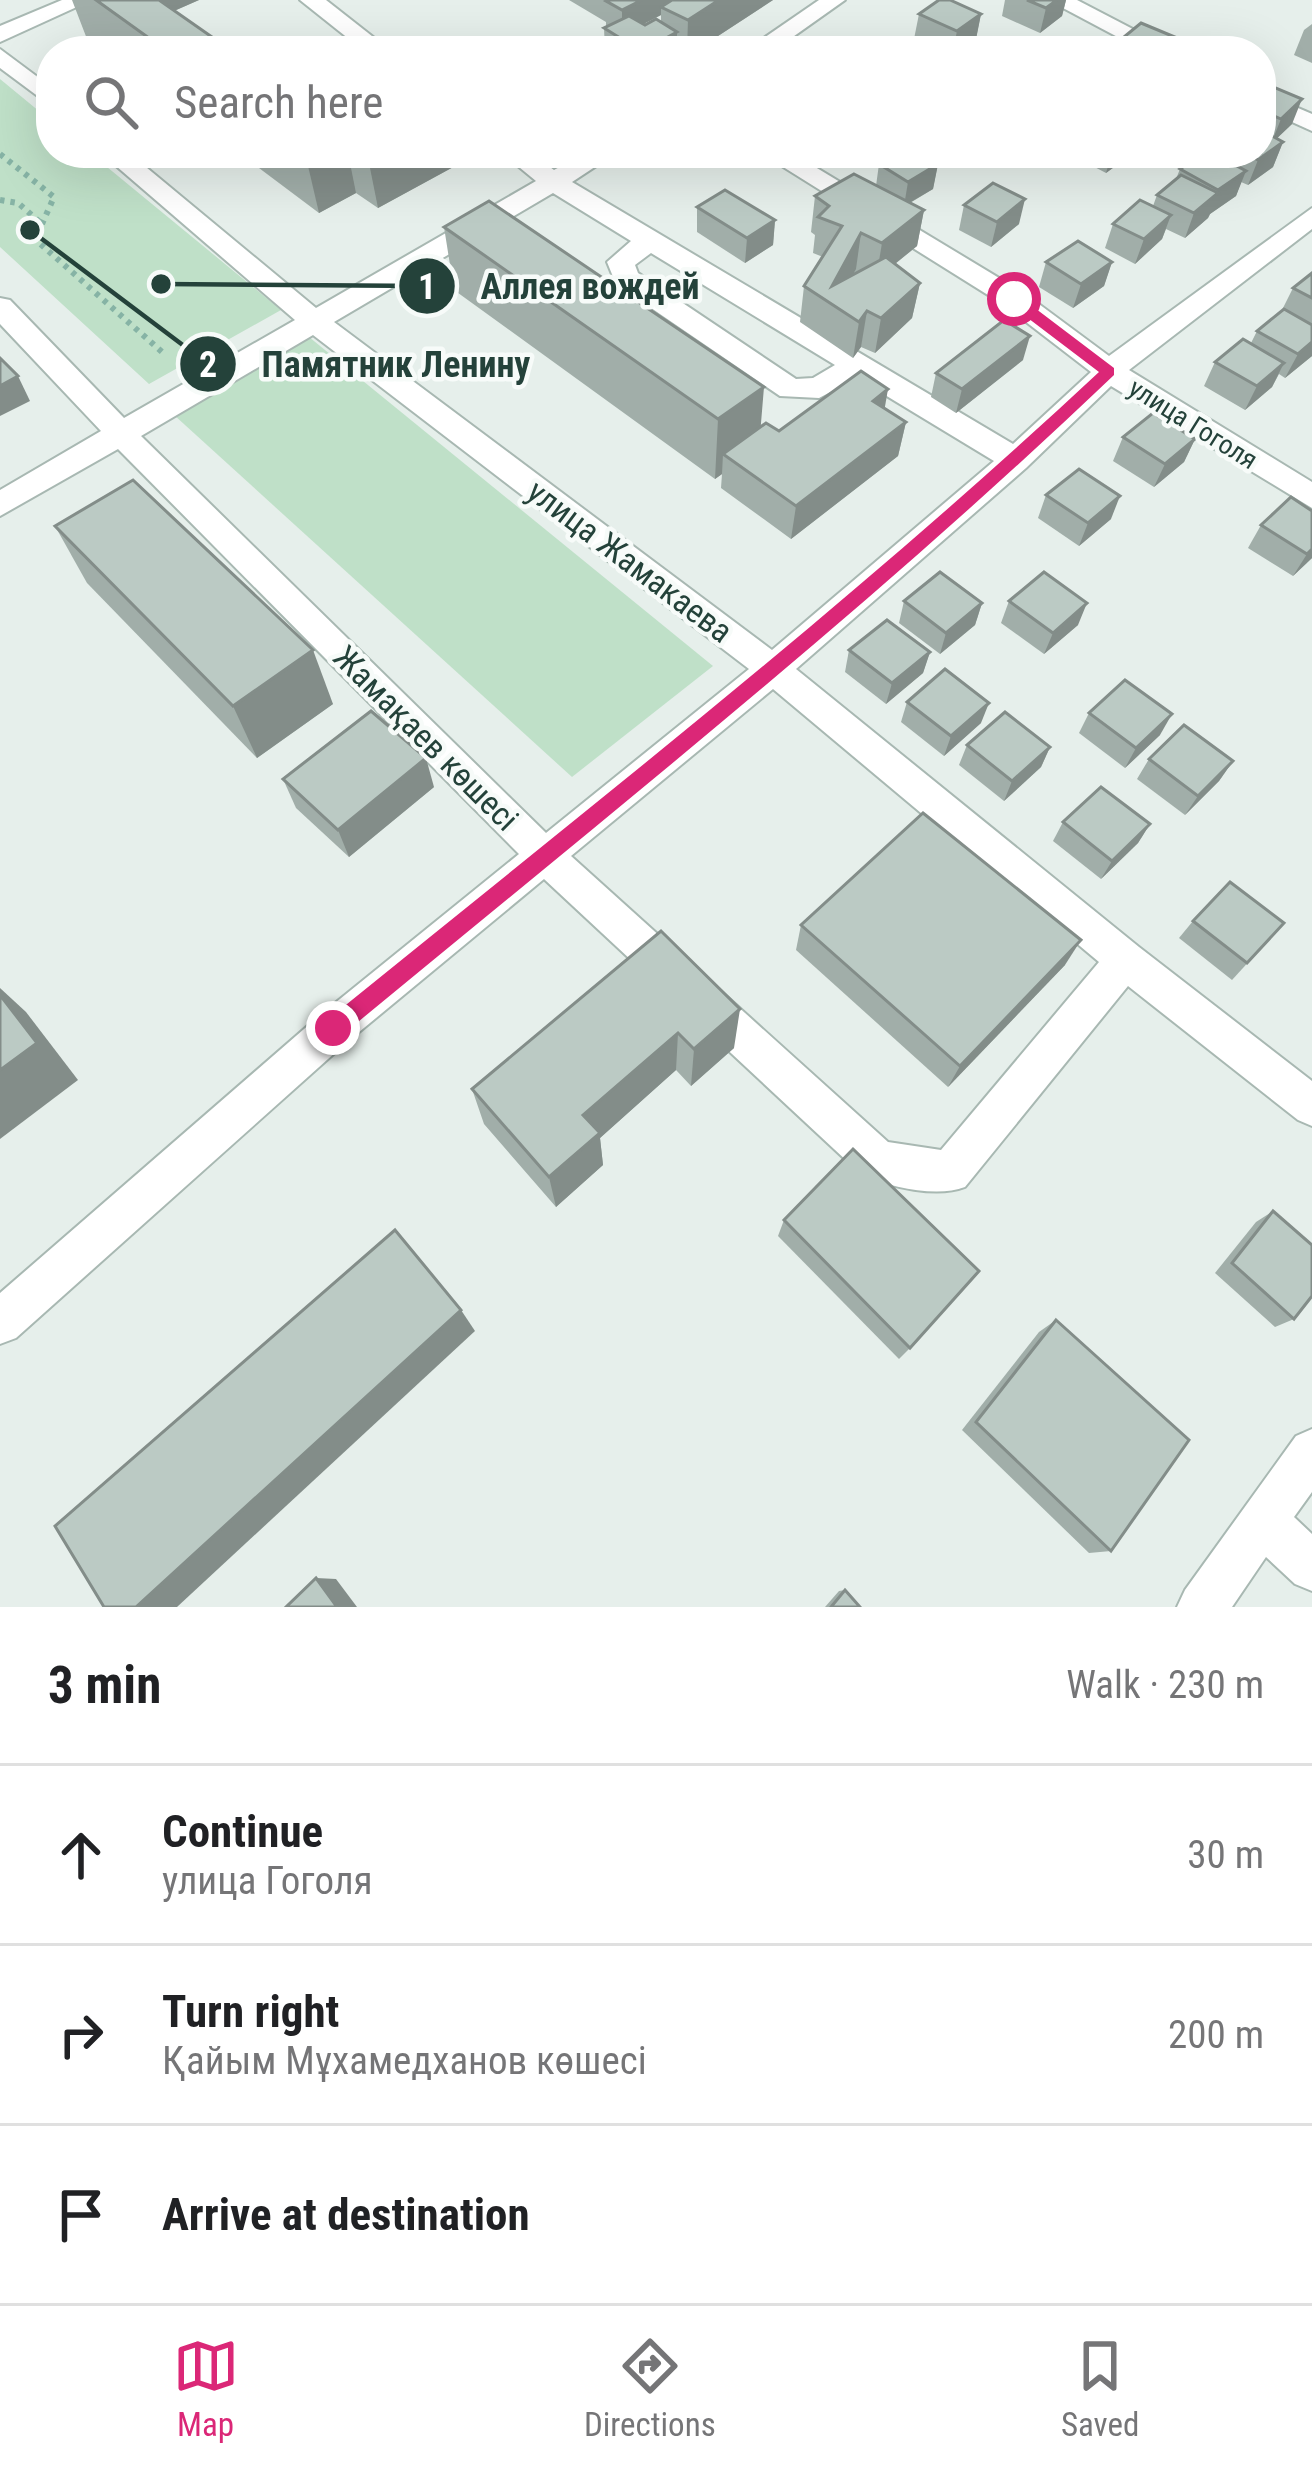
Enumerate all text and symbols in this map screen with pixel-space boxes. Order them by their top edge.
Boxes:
search box [36,36,1276,168]
icon: search [78,69,144,135]
text: Search here [174,76,383,129]
callout: Аллея вождей [397,250,724,322]
text: 1 [418,266,436,308]
text: Аллея вождей [480,266,700,308]
route start [987,272,1041,326]
callout: Памятник Ленину [178,328,555,400]
text: 2 [199,344,217,386]
text: Памятник Ленину [262,344,530,386]
street label: улица Гоголя [1123,372,1263,476]
street label: улица Жамакаева [520,471,740,651]
street label: Жамақаев көшесі [325,637,527,839]
route end [306,1001,360,1055]
text: 3 min [48,1656,161,1715]
text: Walk · 230 m [1066,1662,1264,1708]
text: Continue [162,1805,323,1858]
icon: ahead [48,1822,114,1888]
text: 30 m [1187,1832,1264,1878]
text: улица Гоголя [162,1858,372,1904]
text: Turn right [162,1985,339,2038]
icon: right [48,2002,114,2068]
text: 200 m [1168,2012,1264,2058]
text: Қайым Мұхамедханов көшесі [162,2038,647,2084]
icon: arrive [48,2182,114,2248]
text: Arrive at destination [162,2188,530,2241]
tab: Map [173,2333,239,2444]
tab: Directions [584,2333,716,2444]
tab: Saved [1061,2333,1139,2444]

